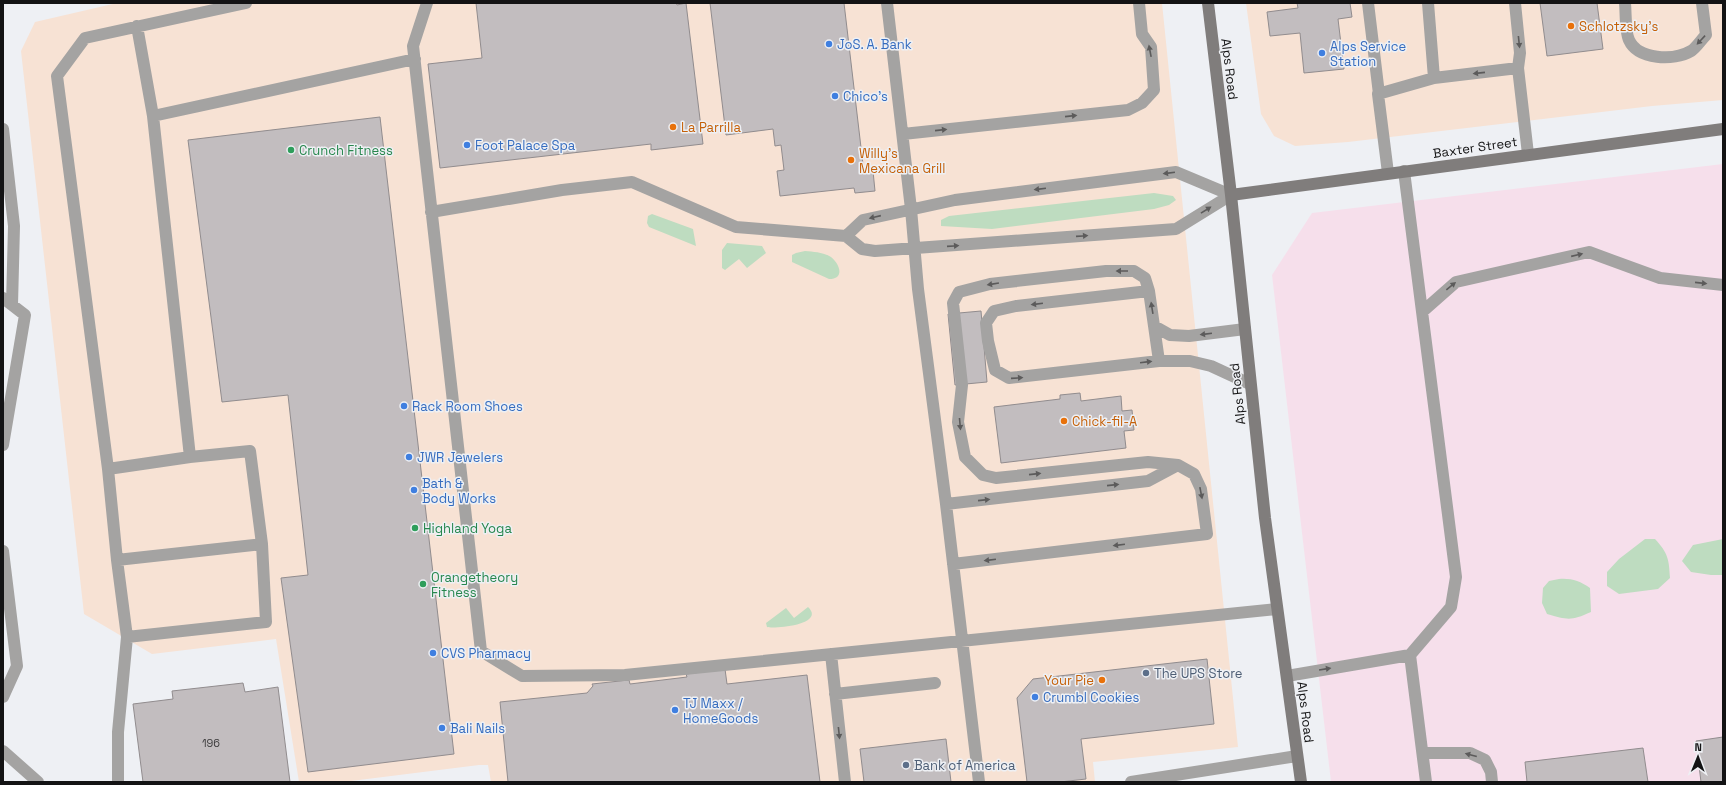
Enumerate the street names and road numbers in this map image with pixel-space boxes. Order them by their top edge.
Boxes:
street label: Alps Road [1217,37,1242,101]
street label: Baxter Street [1432,133,1518,162]
street label: Alps Road [1226,362,1249,426]
street label: Alps Road [1293,680,1318,744]

